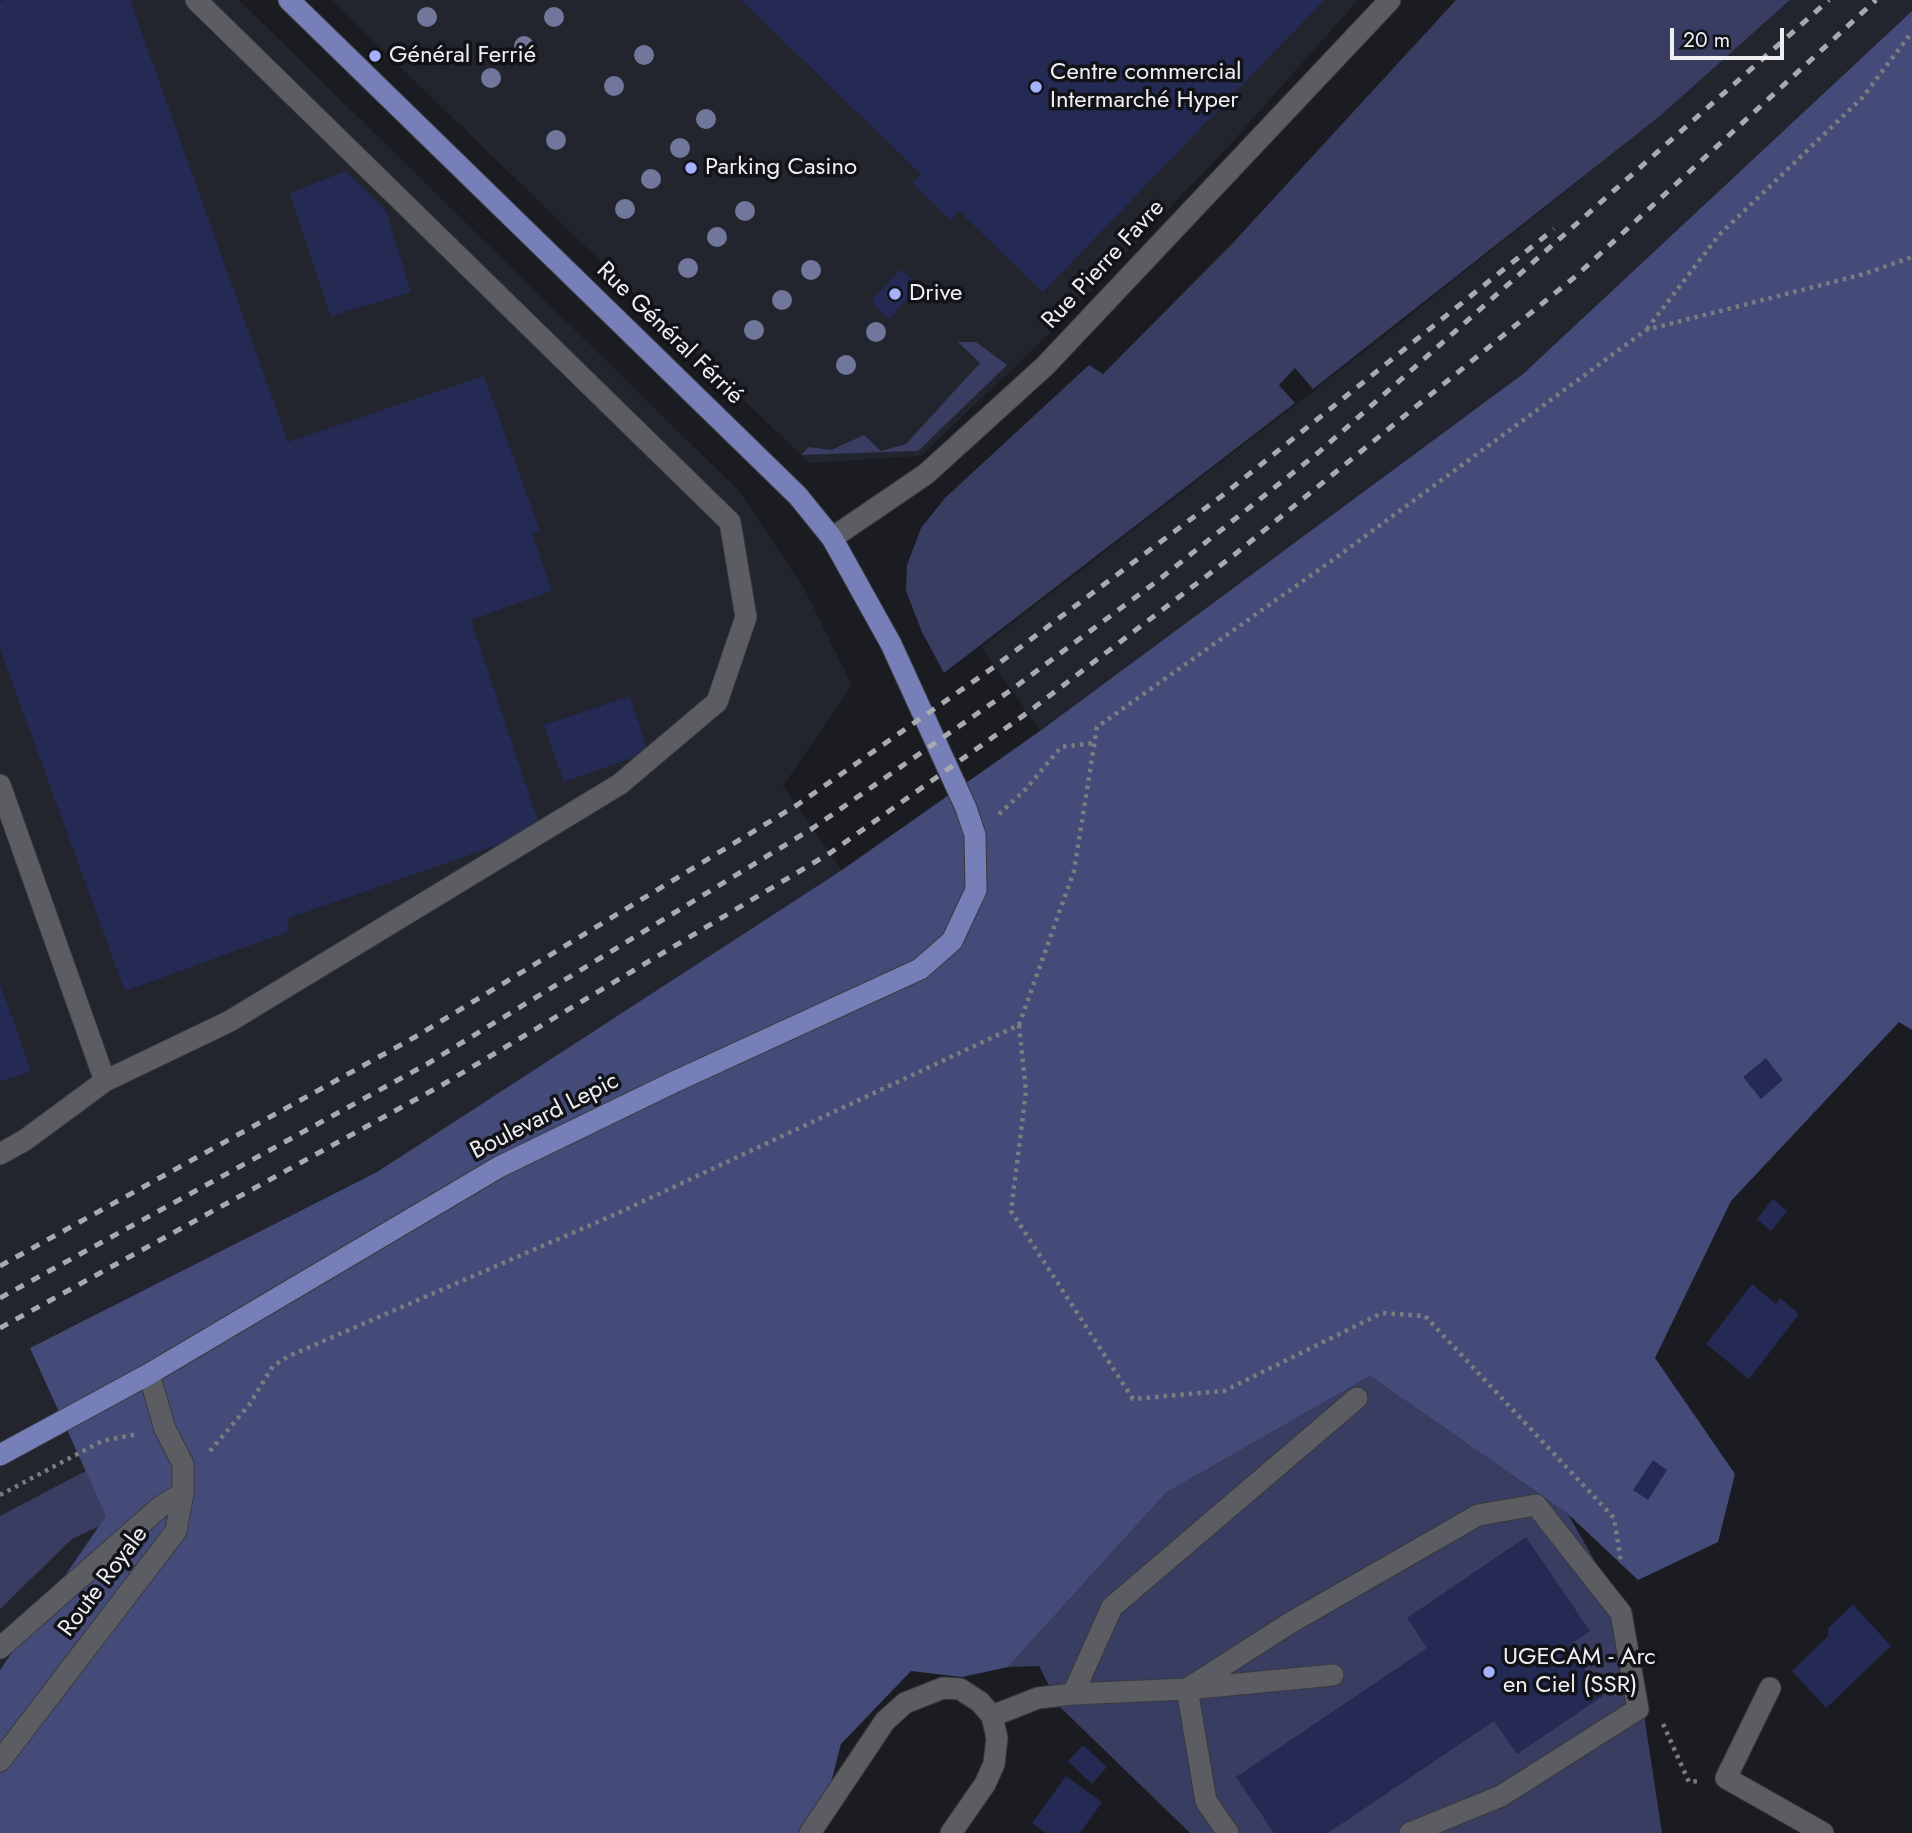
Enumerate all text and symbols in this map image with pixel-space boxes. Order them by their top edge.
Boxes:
scale bar [1674,14,1788,58]
text: 20 m [1683,25,1730,55]
place label: Général Ferrié [389,42,536,70]
marker: Général Ferrié [367,48,383,64]
place label: Centre commercial Intermarché Hyper [1050,59,1242,115]
marker: Centre commercial Intermarché Hyper [1028,79,1044,95]
place label: Parking Casino [705,154,857,182]
marker: Parking Casino [683,160,699,176]
street label: Rue Pierre Favre [1037,194,1171,336]
street label: Rue Général Férrié [590,257,748,411]
place label: Drive [909,280,962,308]
marker: Drive [887,286,903,302]
street label: Boulevard Lepic [466,1067,624,1167]
street label: Route Royale [53,1521,155,1643]
place label: UGECAM - Arc en Ciel (SSR) [1503,1644,1656,1700]
marker: UGECAM - Arc en Ciel (SSR) [1481,1664,1497,1680]

